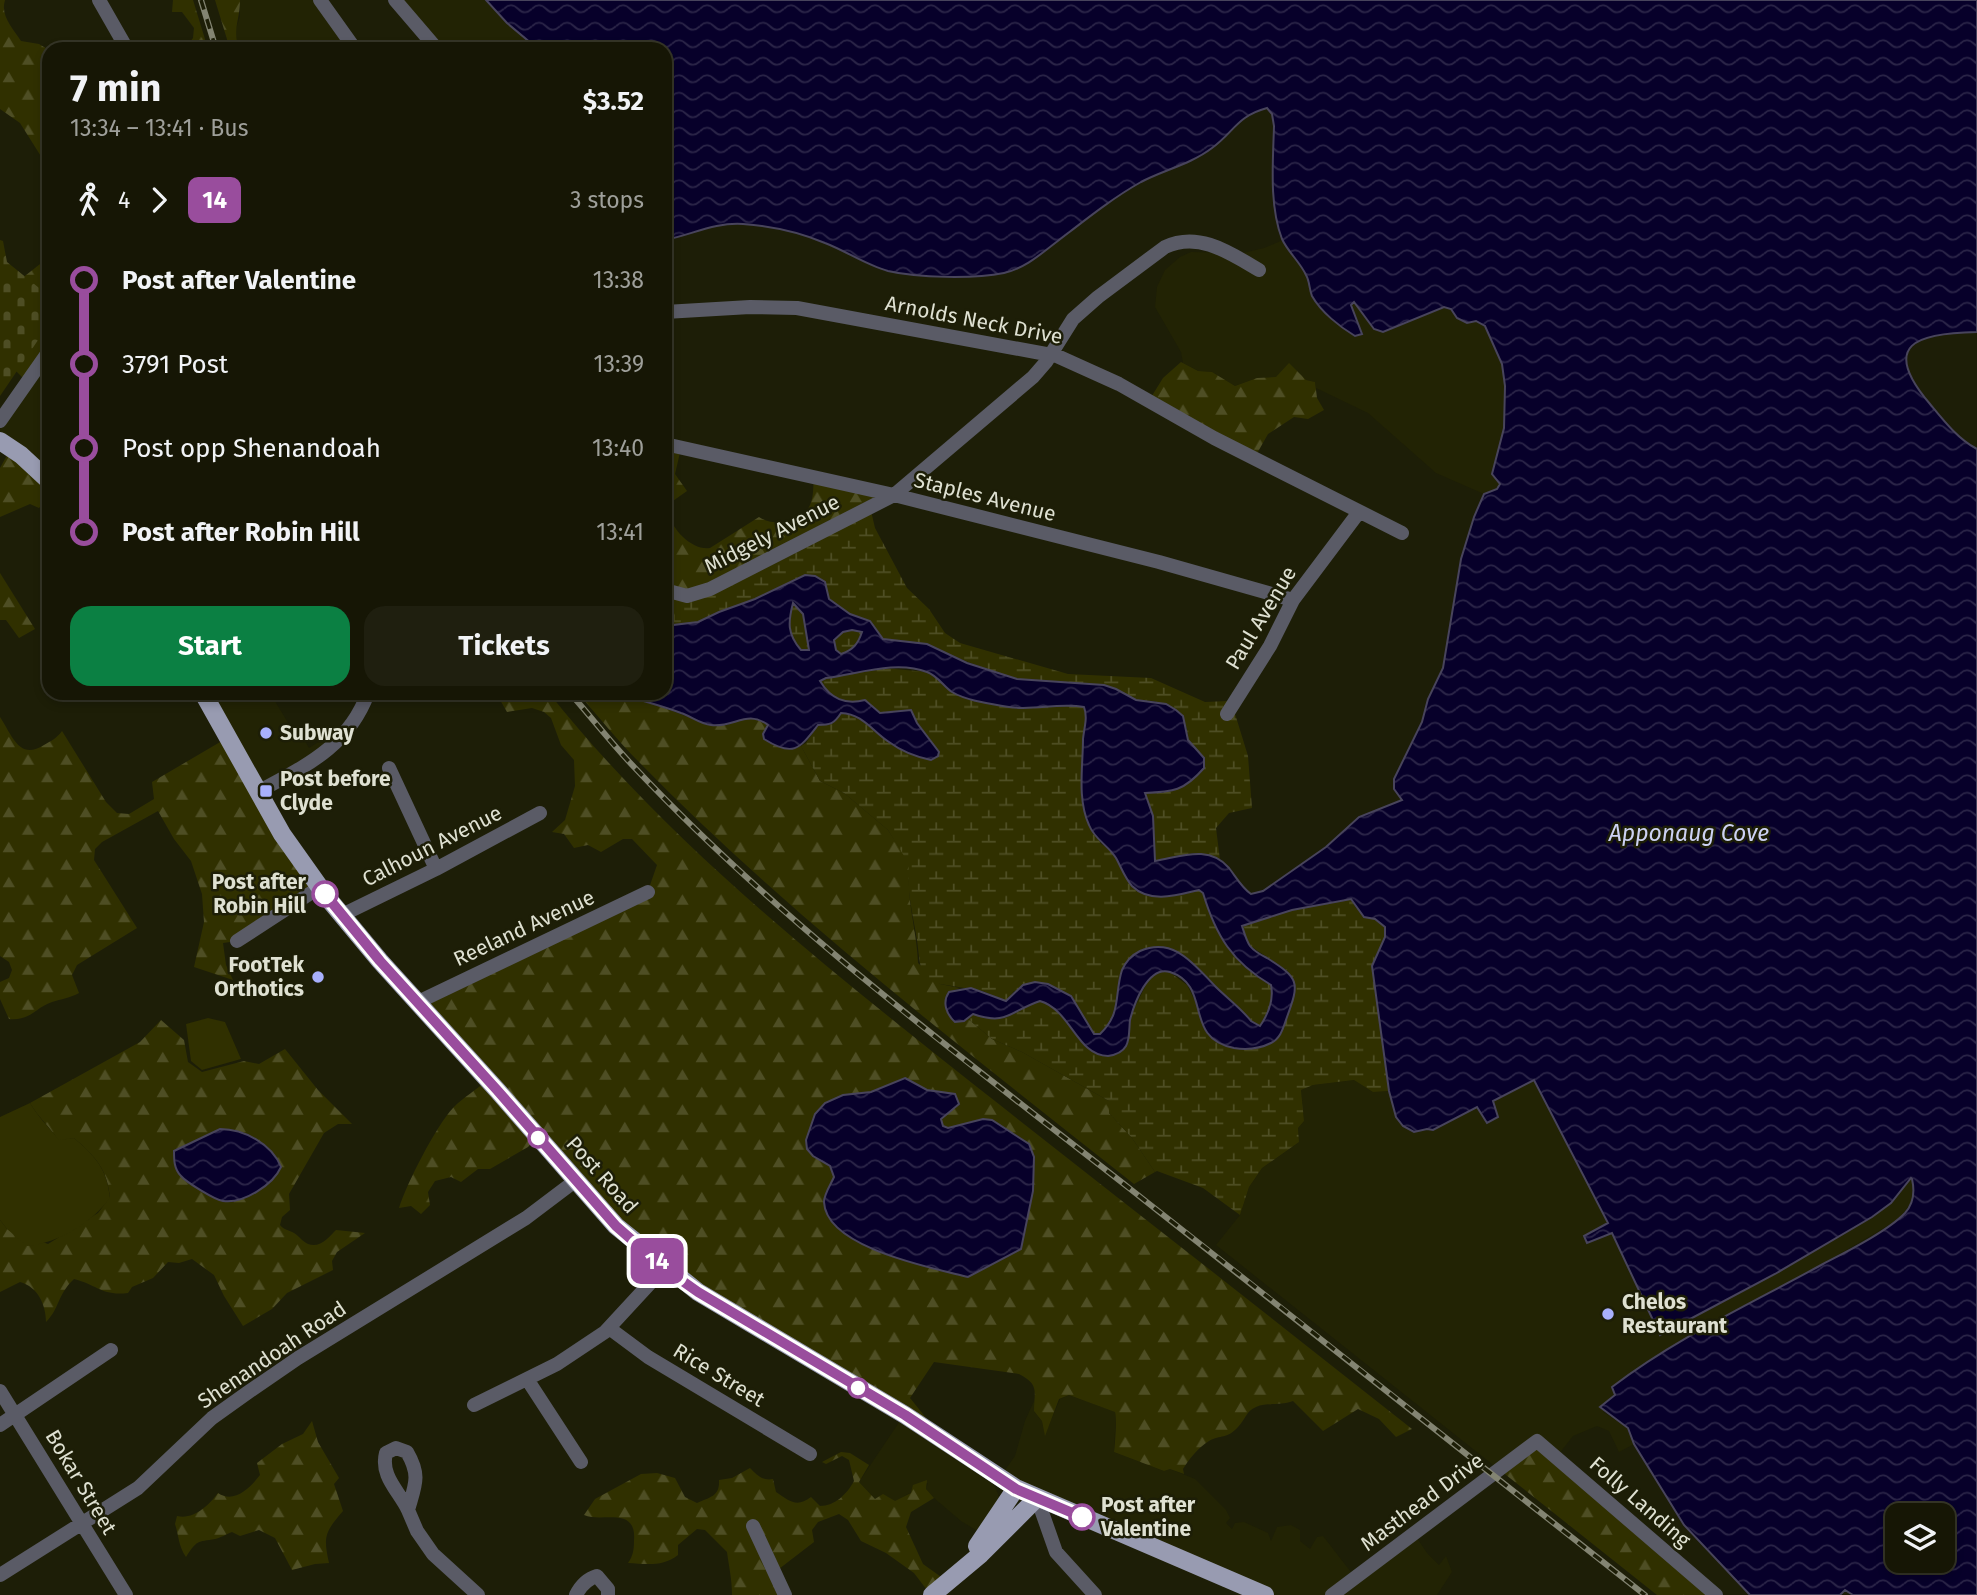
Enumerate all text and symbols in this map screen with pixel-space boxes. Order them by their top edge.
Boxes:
text: 7 min [70,65,162,111]
text: $3.52 [583,86,644,117]
text: 13:34 – 13:41 · Bus [70,114,248,142]
icon: walk [70,181,108,219]
icon: forward [140,181,178,219]
text: 4 [118,186,130,214]
text: 14 [202,186,227,214]
text: 3 stops [570,186,644,214]
text: Post after Valentine [122,265,356,296]
text: 13:38 [593,266,644,294]
street label: Arnolds Neck Drive [883,290,1065,350]
text: 3791 Post [122,349,228,380]
text: 13:39 [594,350,644,378]
text: Post opp Shenandoah [122,433,381,464]
text: 13:40 [592,434,644,462]
street label: Staples Avenue [911,467,1059,527]
street label: Midgely Avenue [700,489,844,579]
text: Post after Robin Hill [122,517,360,548]
text: 13:41 [596,518,644,546]
street label: Paul Avenue [1220,562,1302,674]
button: Start [70,606,350,686]
button: Tickets [364,606,644,686]
place label: Subway [280,720,354,746]
marker: Subway [258,725,274,741]
place label: Post before Clyde [280,766,391,816]
marker: Post before Clyde [258,783,274,799]
street label: Calhoun Avenue [358,800,506,892]
water label: Apponaug Cove [1608,819,1769,847]
place label: Post after Robin Hill [212,869,307,919]
marker: Post after Robin Hill [312,881,338,907]
street label: Reeland Avenue [449,884,599,972]
place label: FootTek Orthotics [214,952,304,1002]
marker: FootTek Orthotics [310,969,326,985]
unlabelled marker [528,1128,548,1148]
street label: Post Road [560,1131,644,1219]
line badge: 14 [626,1238,688,1284]
text: 14 [645,1247,669,1275]
place label: Chelos Restaurant [1622,1289,1728,1339]
street label: Shenandoah Road [193,1296,351,1414]
marker: Chelos Restaurant [1600,1306,1616,1322]
street label: Rice Street [668,1338,770,1413]
unlabelled marker [848,1378,868,1398]
street label: Bokar Street [40,1425,123,1539]
street label: Masthead Drive [1355,1447,1489,1557]
street label: Folly Landing [1584,1451,1696,1553]
place label: Post after Valentine [1100,1492,1196,1542]
map controls [1885,1503,1955,1573]
button: layers [1885,1503,1955,1573]
marker: Post after Valentine [1069,1504,1095,1530]

